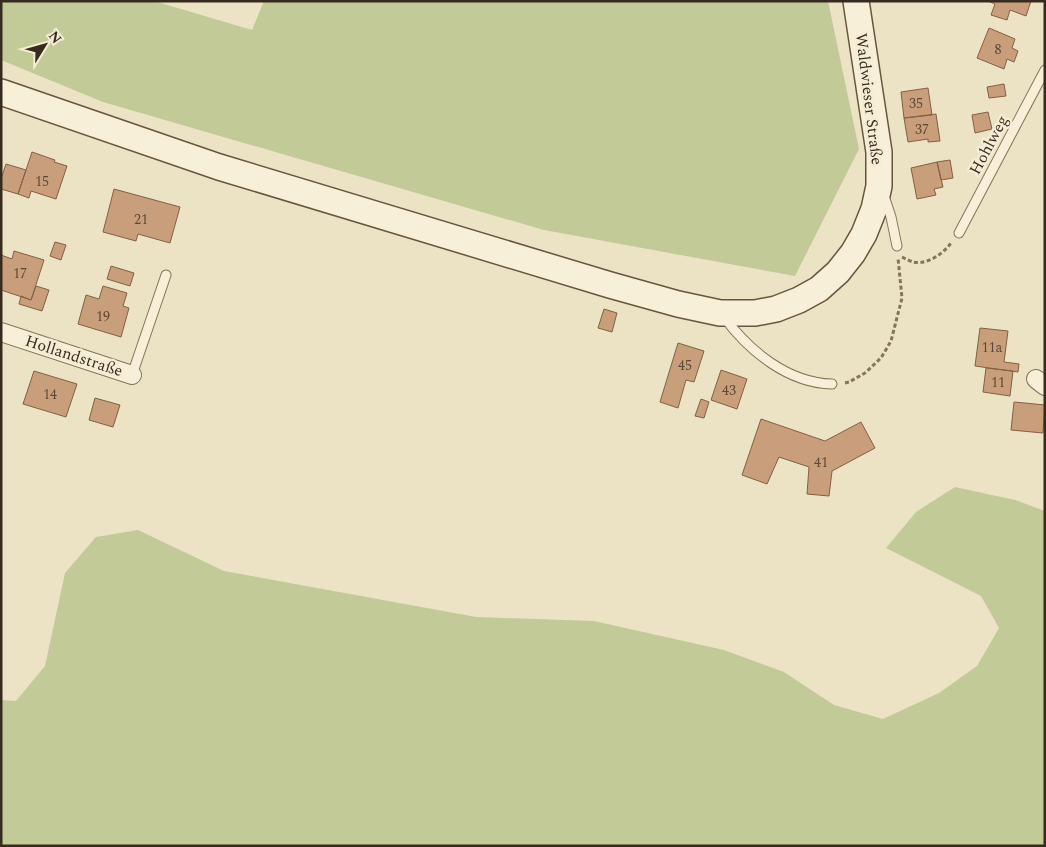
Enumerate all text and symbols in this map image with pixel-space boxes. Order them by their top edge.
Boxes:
north arrow [20,20,70,70]
text: N [43,27,67,48]
street label: Waldwieser Straße [849,32,889,166]
house number: 8 [995,39,1002,60]
house number: 35 [909,93,923,114]
street label: Hohlweg [963,111,1015,179]
house number: 37 [915,119,929,140]
house number: 15 [35,171,49,192]
house number: 21 [134,209,148,230]
house number: 17 [13,263,27,284]
house number: 19 [96,306,110,327]
street label: Hollandstraße [22,329,126,383]
house number: 11a [982,337,1003,358]
house number: 45 [678,355,692,376]
house number: 11 [991,372,1005,393]
house number: 43 [722,380,736,401]
house number: 14 [43,384,57,405]
house number: 41 [814,452,828,473]

